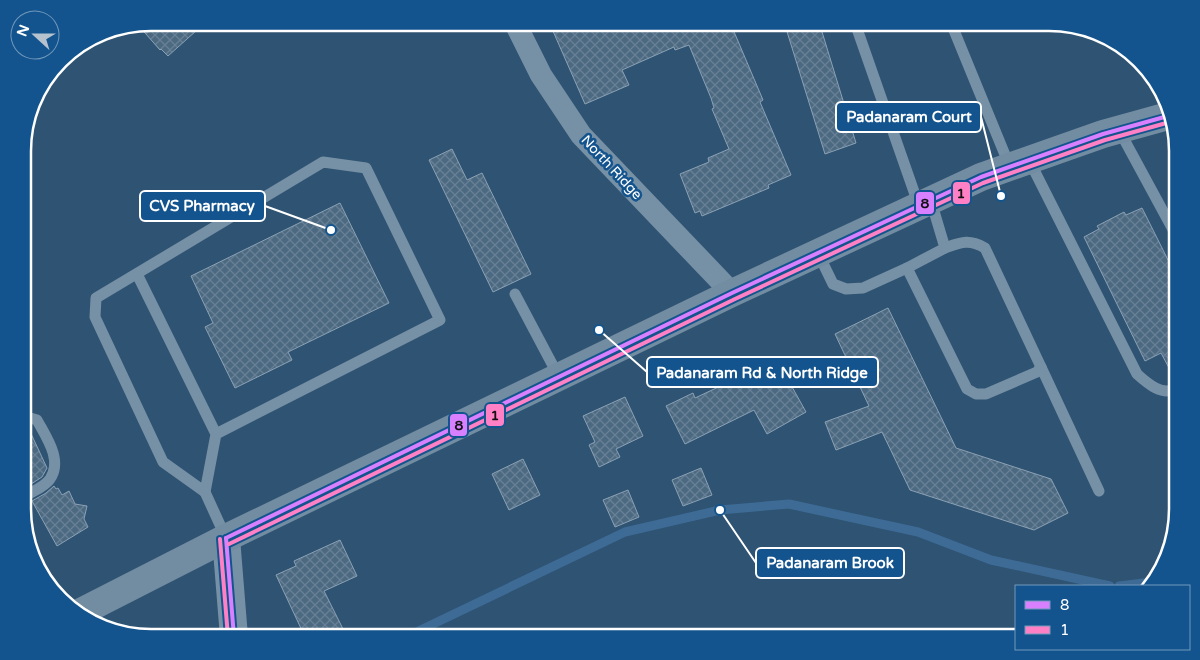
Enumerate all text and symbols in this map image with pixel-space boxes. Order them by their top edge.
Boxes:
north arrow [10,10,60,60]
text: N [13,22,33,39]
callout: Padanaram Court [836,102,981,132]
text: Padanaram Court [846,108,972,126]
street label: North Ridge [578,132,646,203]
line badge: 1 [952,181,971,205]
text: 1 [957,185,965,202]
callout: CVS Pharmacy [140,191,265,221]
line badge: 8 [915,191,935,215]
text: 8 [921,195,930,212]
text: CVS Pharmacy [149,197,255,216]
callout: Padanaram Rd & North Ridge [647,357,878,387]
text: Padanaram Rd & North Ridge [656,364,868,383]
line badge: 1 [485,403,505,427]
text: 1 [491,407,499,424]
line badge: 8 [449,413,468,437]
text: 8 [455,417,464,434]
callout: Padanaram Brook [756,548,904,578]
text: Padanaram Brook [766,554,894,572]
legend [1015,585,1190,650]
text: 8 [1060,596,1069,614]
text: 1 [1060,621,1069,639]

